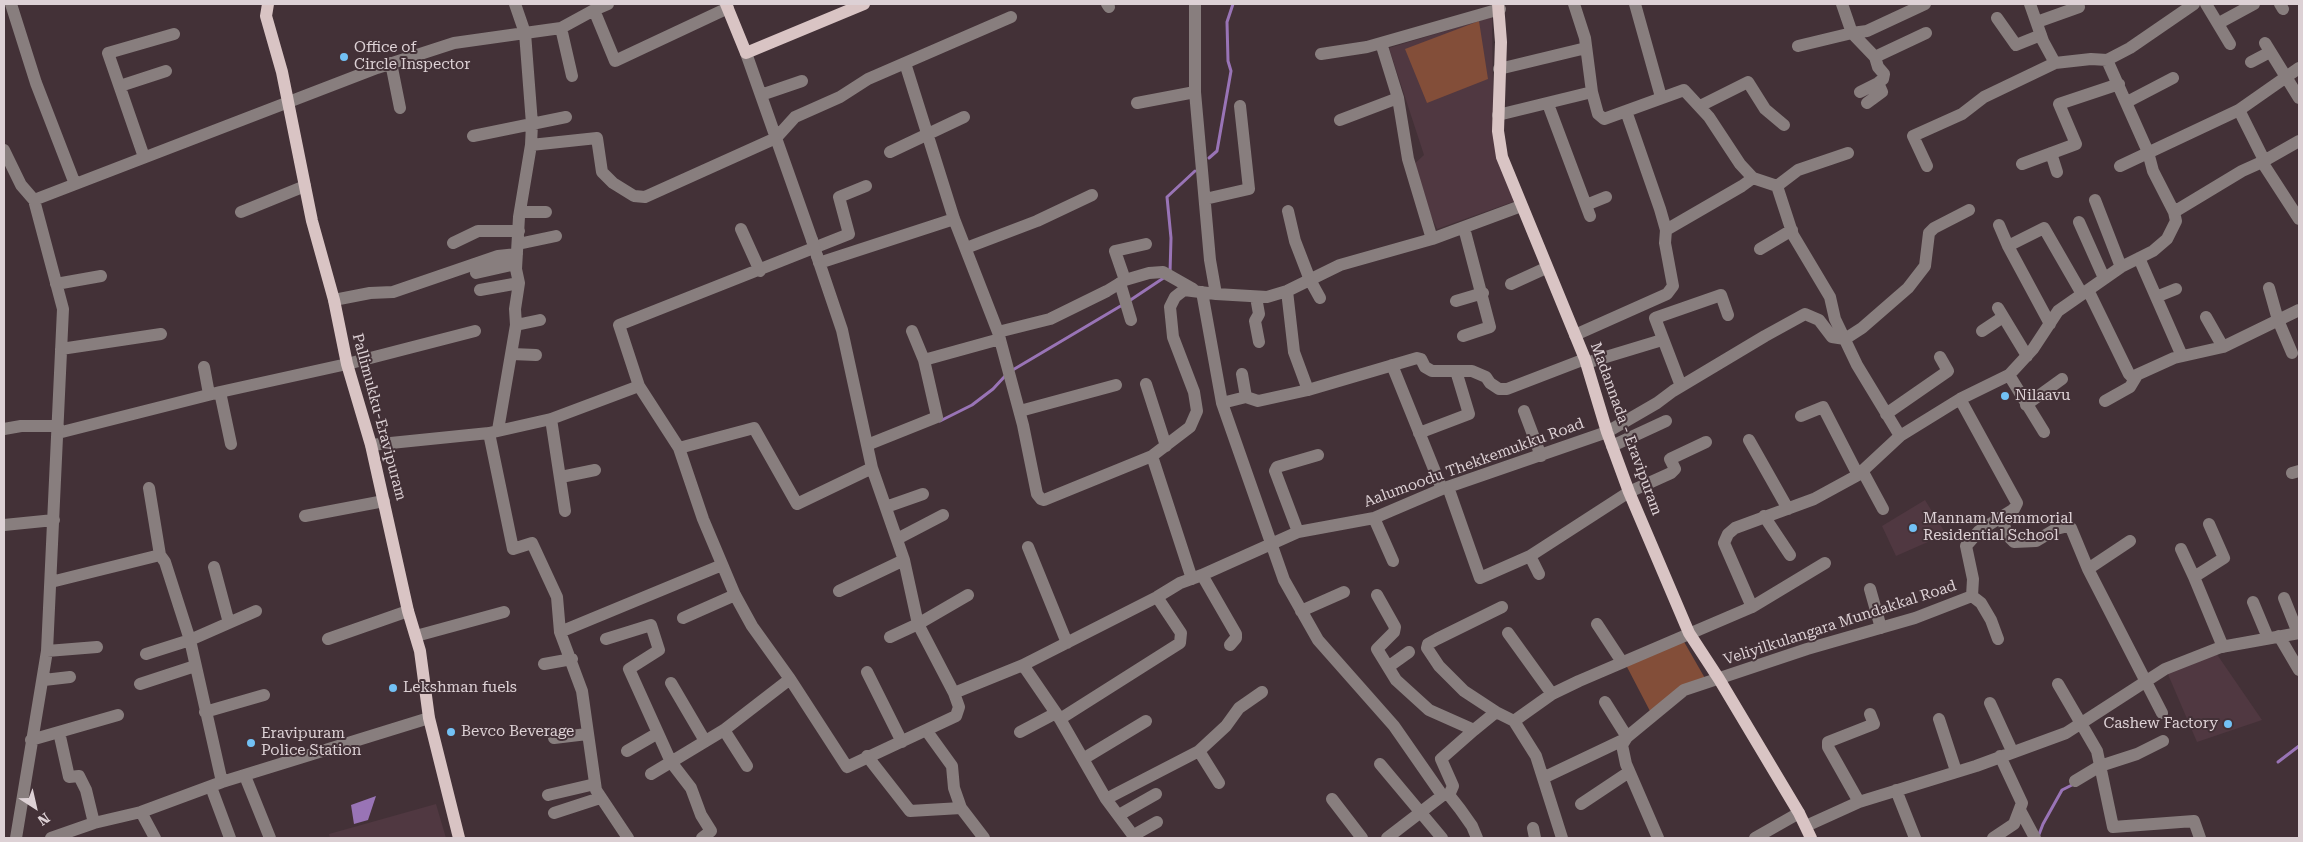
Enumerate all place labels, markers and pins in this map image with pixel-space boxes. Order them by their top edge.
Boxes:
place label: Office of Circle Inspector [354,39,470,74]
marker: Office of Circle Inspector [338,51,350,63]
place label: Nilaavu [2015,387,2070,405]
marker: Nilaavu [1999,390,2011,402]
place label: Mannam Memmorial Residential School [1923,510,2073,545]
marker: Mannam Memmorial Residential School [1907,522,1919,534]
place label: Lekshman fuels [403,679,517,697]
marker: Lekshman fuels [387,682,399,694]
place label: Cashew Factory [2103,715,2218,733]
marker: Cashew Factory [2222,718,2234,730]
place label: Bevco Beverage [461,723,574,741]
place label: Eravipuram Police Station [261,725,361,760]
marker: Bevco Beverage [445,726,457,738]
marker: Eravipuram Police Station [245,737,257,749]

